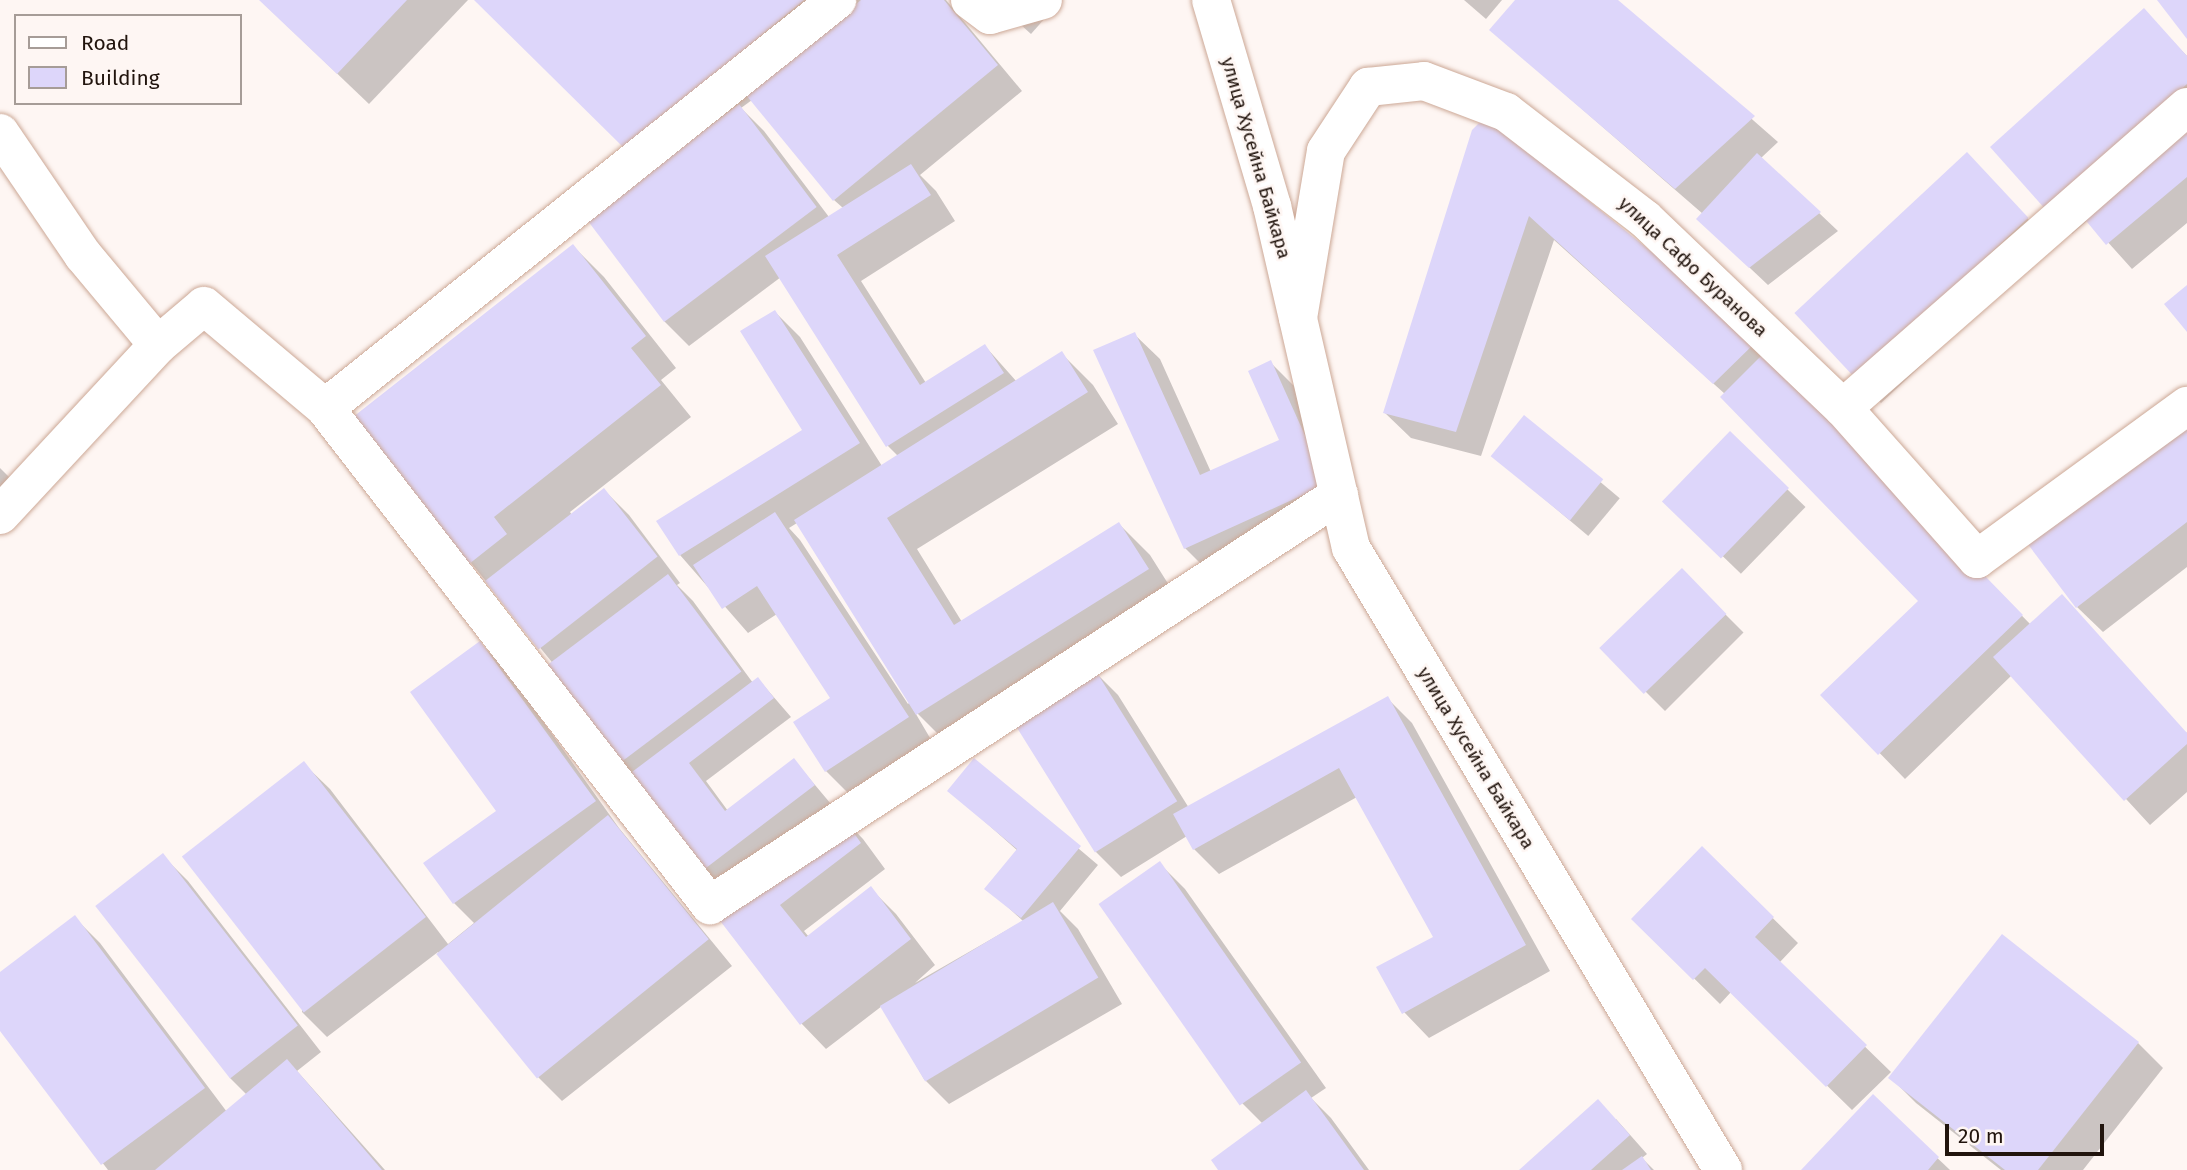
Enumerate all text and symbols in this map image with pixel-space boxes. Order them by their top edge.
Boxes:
legend [14,14,242,105]
text: Road [81,30,129,56]
street label: улица Хусейна Байкара [1216,55,1296,261]
text: Building [81,65,160,91]
street label: улица Сафо Буранова [1614,192,1772,342]
street label: улица Хусейна Байкара [1413,663,1539,853]
scale bar [1949,1110,2108,1154]
text: 20 m [1958,1123,2004,1149]

